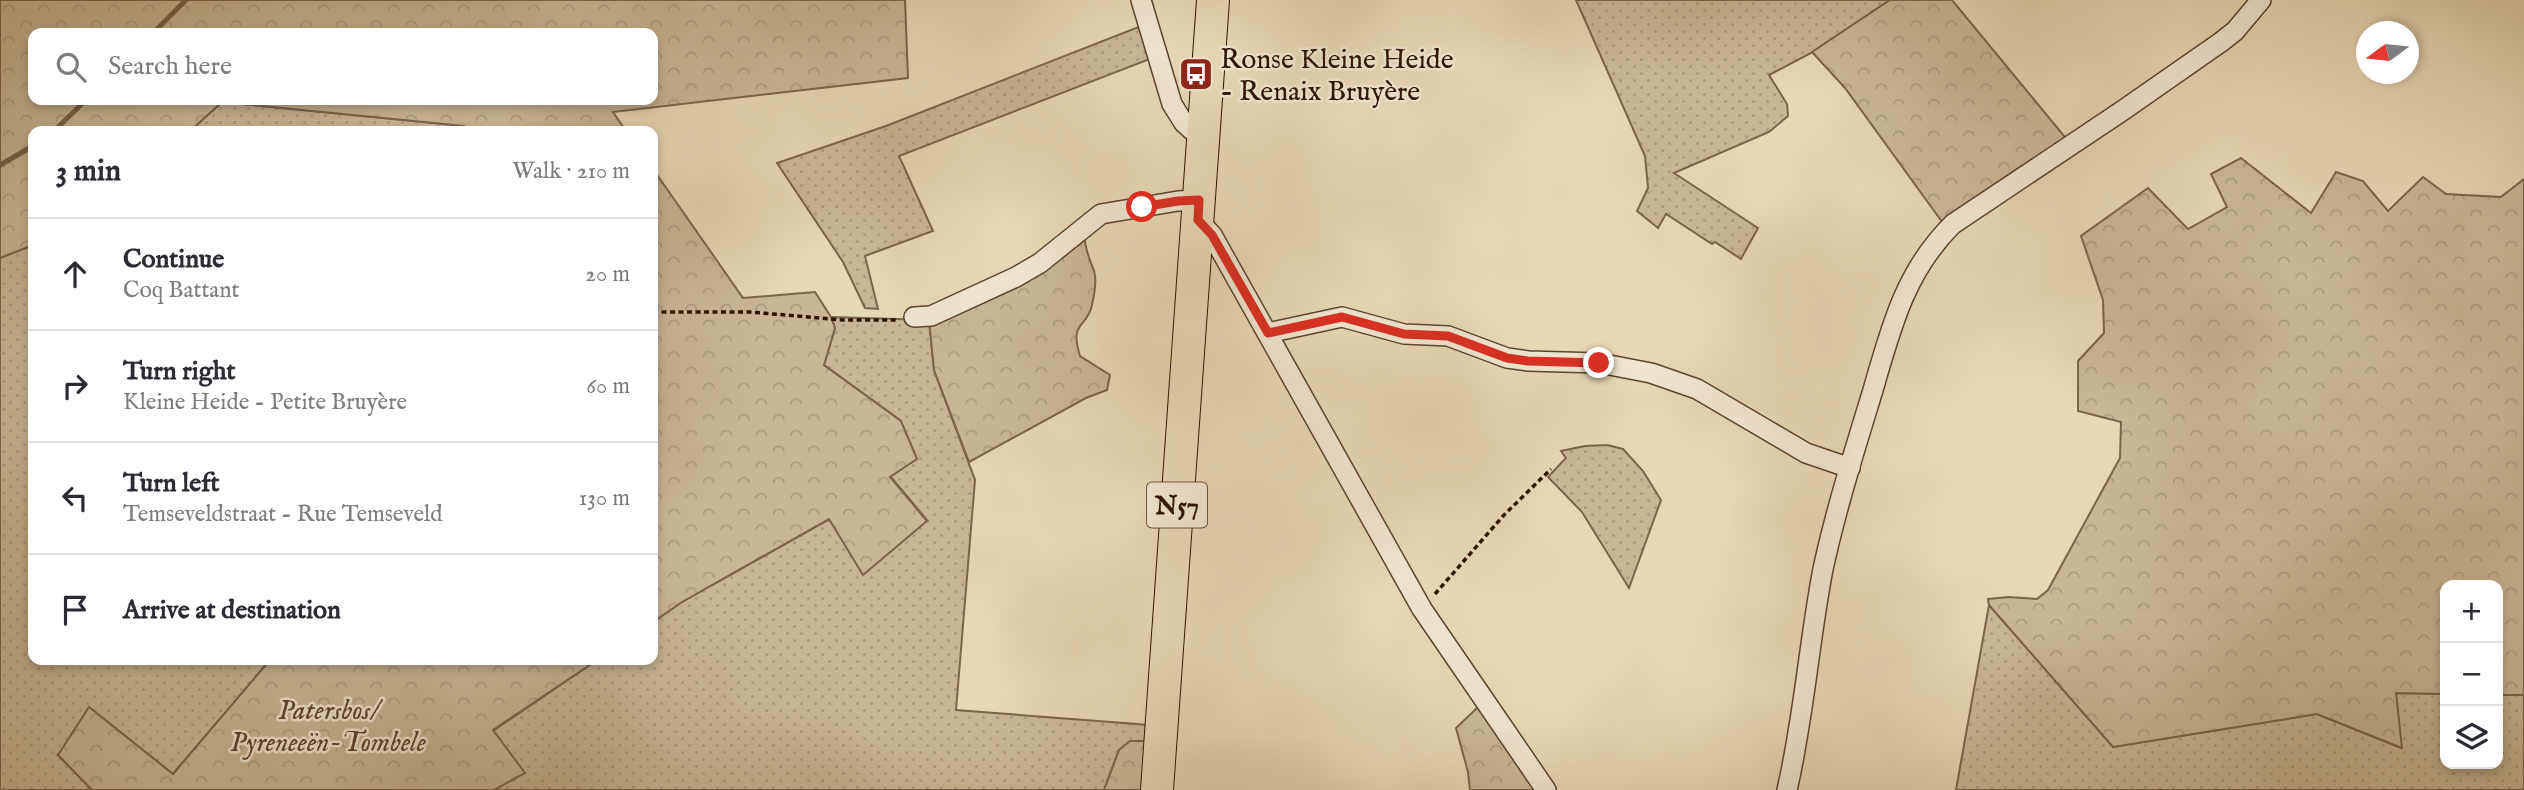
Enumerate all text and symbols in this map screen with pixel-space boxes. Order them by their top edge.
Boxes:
north arrow [2356,21,2419,84]
search box [28,28,658,105]
place label: Ronse Kleine Heide - Renaix Bruyère [1220,43,1454,110]
icon: search [52,48,90,86]
text: Search here [108,50,232,83]
bus stop icon: Ronse Kleine Heide - Renaix Bruyère [1177,55,1215,93]
text: 3 min [56,153,121,191]
text: Walk · 210 m [513,157,630,186]
route start [1126,191,1157,222]
text: Continue [123,243,224,276]
icon: ahead [56,255,94,293]
text: 20 m [585,260,630,289]
text: Coq Battant [123,276,239,305]
route end [1583,347,1614,378]
text: Turn right [123,355,236,388]
icon: right [56,367,94,405]
text: 60 m [586,372,630,401]
text: Kleine Heide - Petite Bruyère [123,388,407,417]
text: Turn left [123,467,220,500]
icon: left [56,479,94,517]
road number: N57 [1147,482,1207,527]
text: 130 m [579,484,630,513]
text: Temseveldstraat - Rue Temseveld [123,500,443,529]
map controls [2440,580,2503,769]
button: + [2440,580,2503,643]
icon: arrive [56,591,94,629]
text: Arrive at destination [123,594,341,627]
button: − [2440,643,2503,706]
park label: Patersbos/ Pyreneeën-Tombele [230,694,427,761]
button: layers [2440,706,2503,769]

